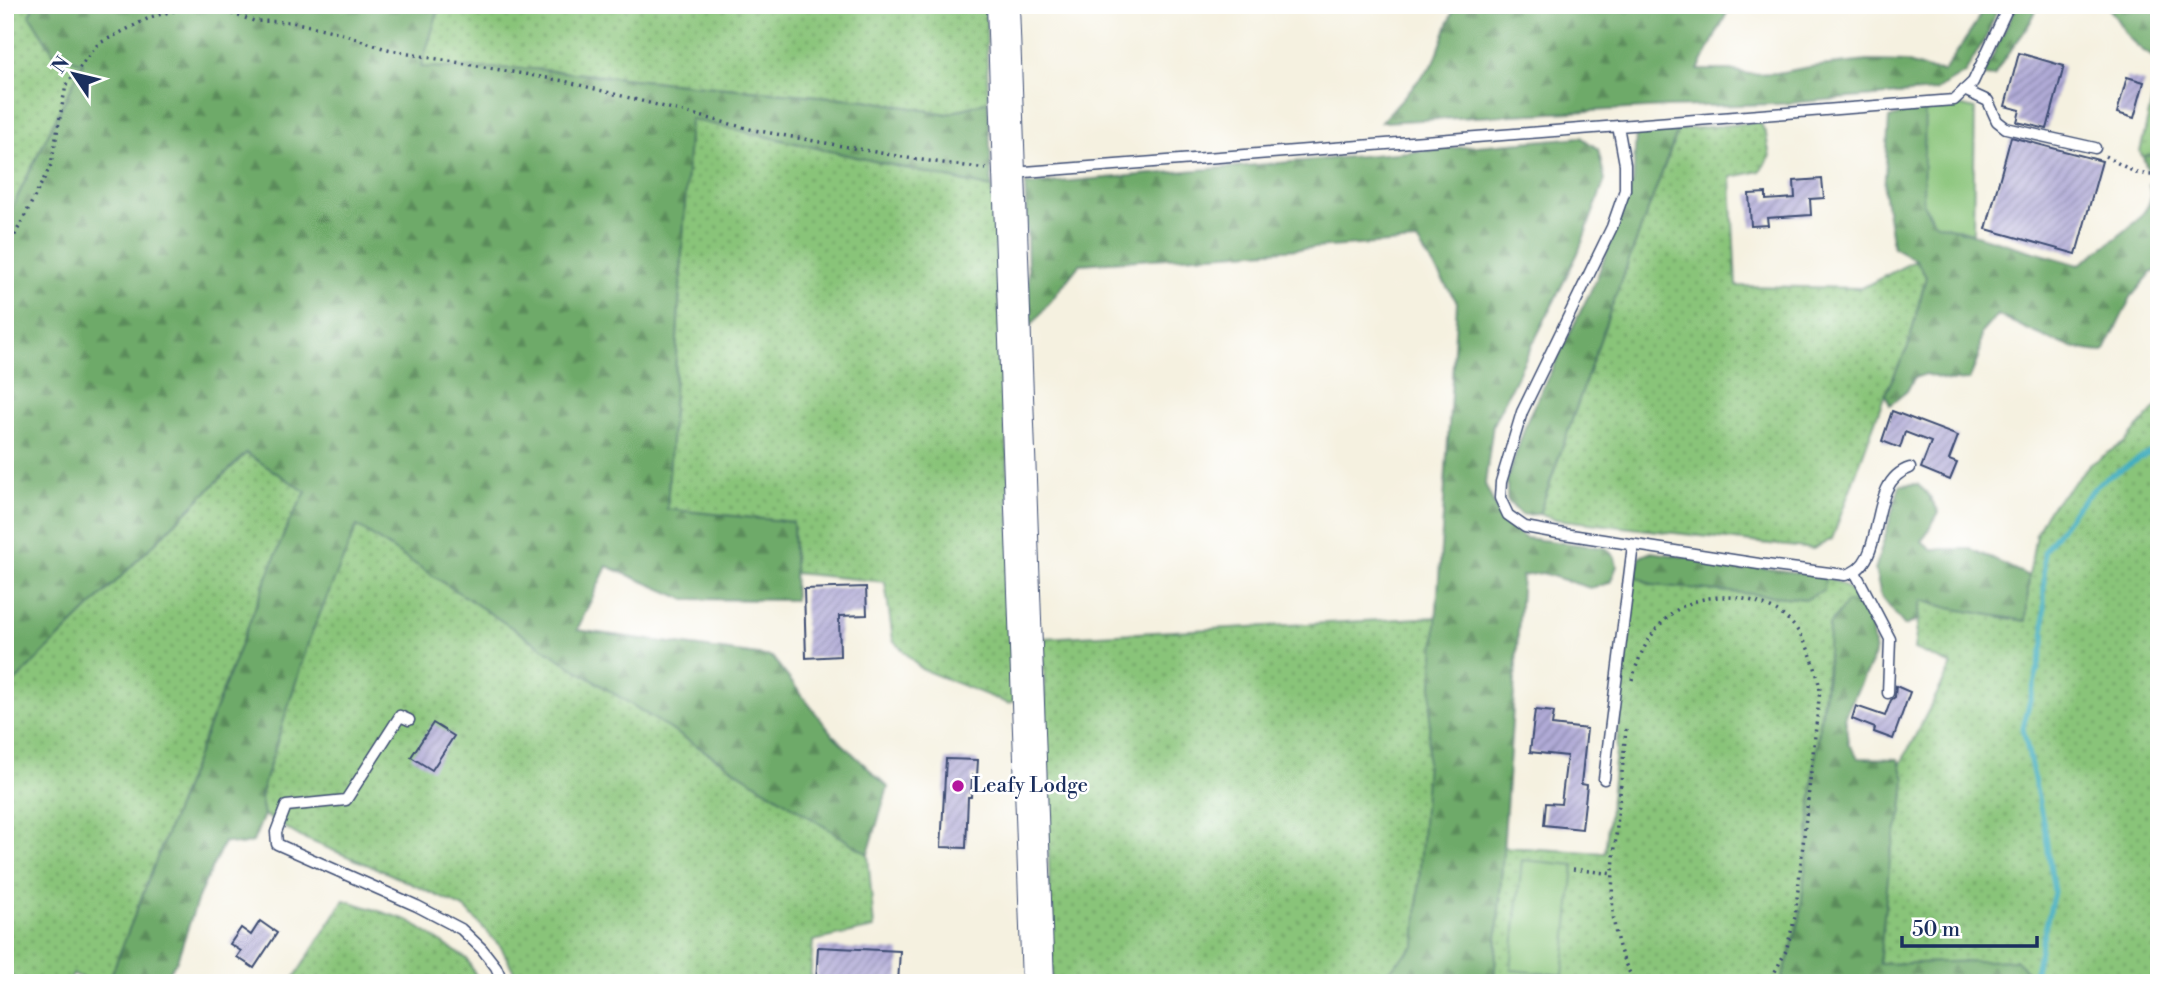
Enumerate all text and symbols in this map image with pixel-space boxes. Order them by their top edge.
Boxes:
north arrow [38,38,108,108]
text: N [47,52,75,78]
place label: Leafy Lodge [972,773,1088,799]
marker: Leafy Lodge [950,778,966,794]
scale bar [1902,904,2036,948]
text: 50 m [1912,917,1960,943]

